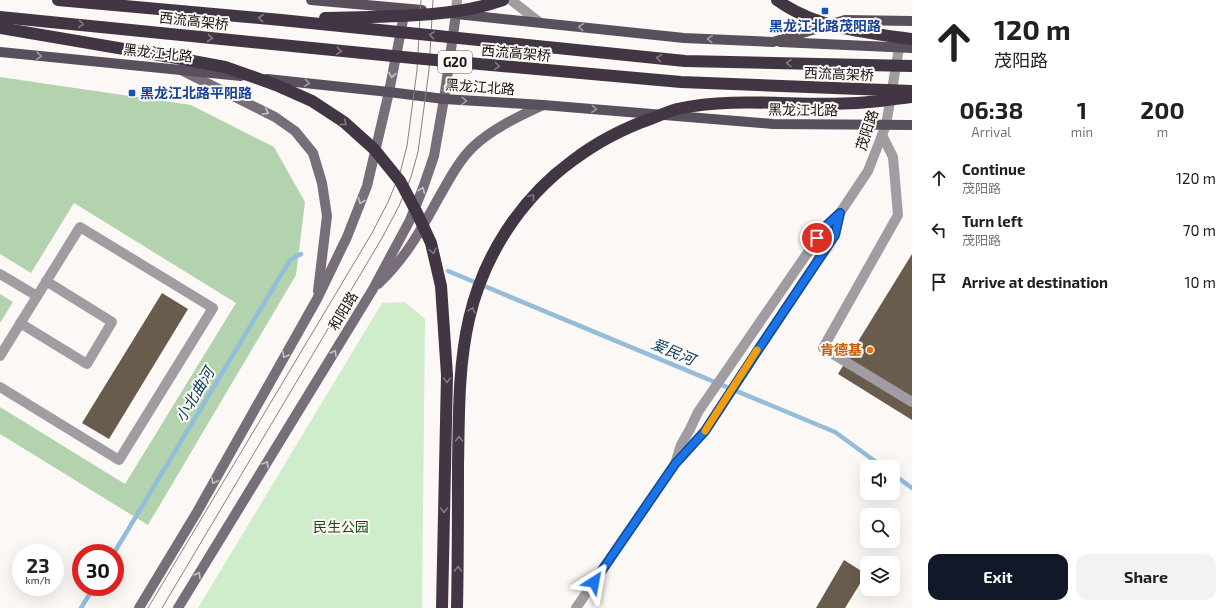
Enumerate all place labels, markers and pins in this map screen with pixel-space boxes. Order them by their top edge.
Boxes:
marker: 黑龙江北路茂阳路 [820,6,830,16]
place label: 黑龙江北路茂阳路 [769,17,881,34]
place label: 黑龙江北路平阳路 [140,84,252,101]
marker: 黑龙江北路平阳路 [127,88,137,98]
pin [800,221,834,255]
place label: 肯德基 [820,341,862,358]
marker: 肯德基 [865,345,875,355]

